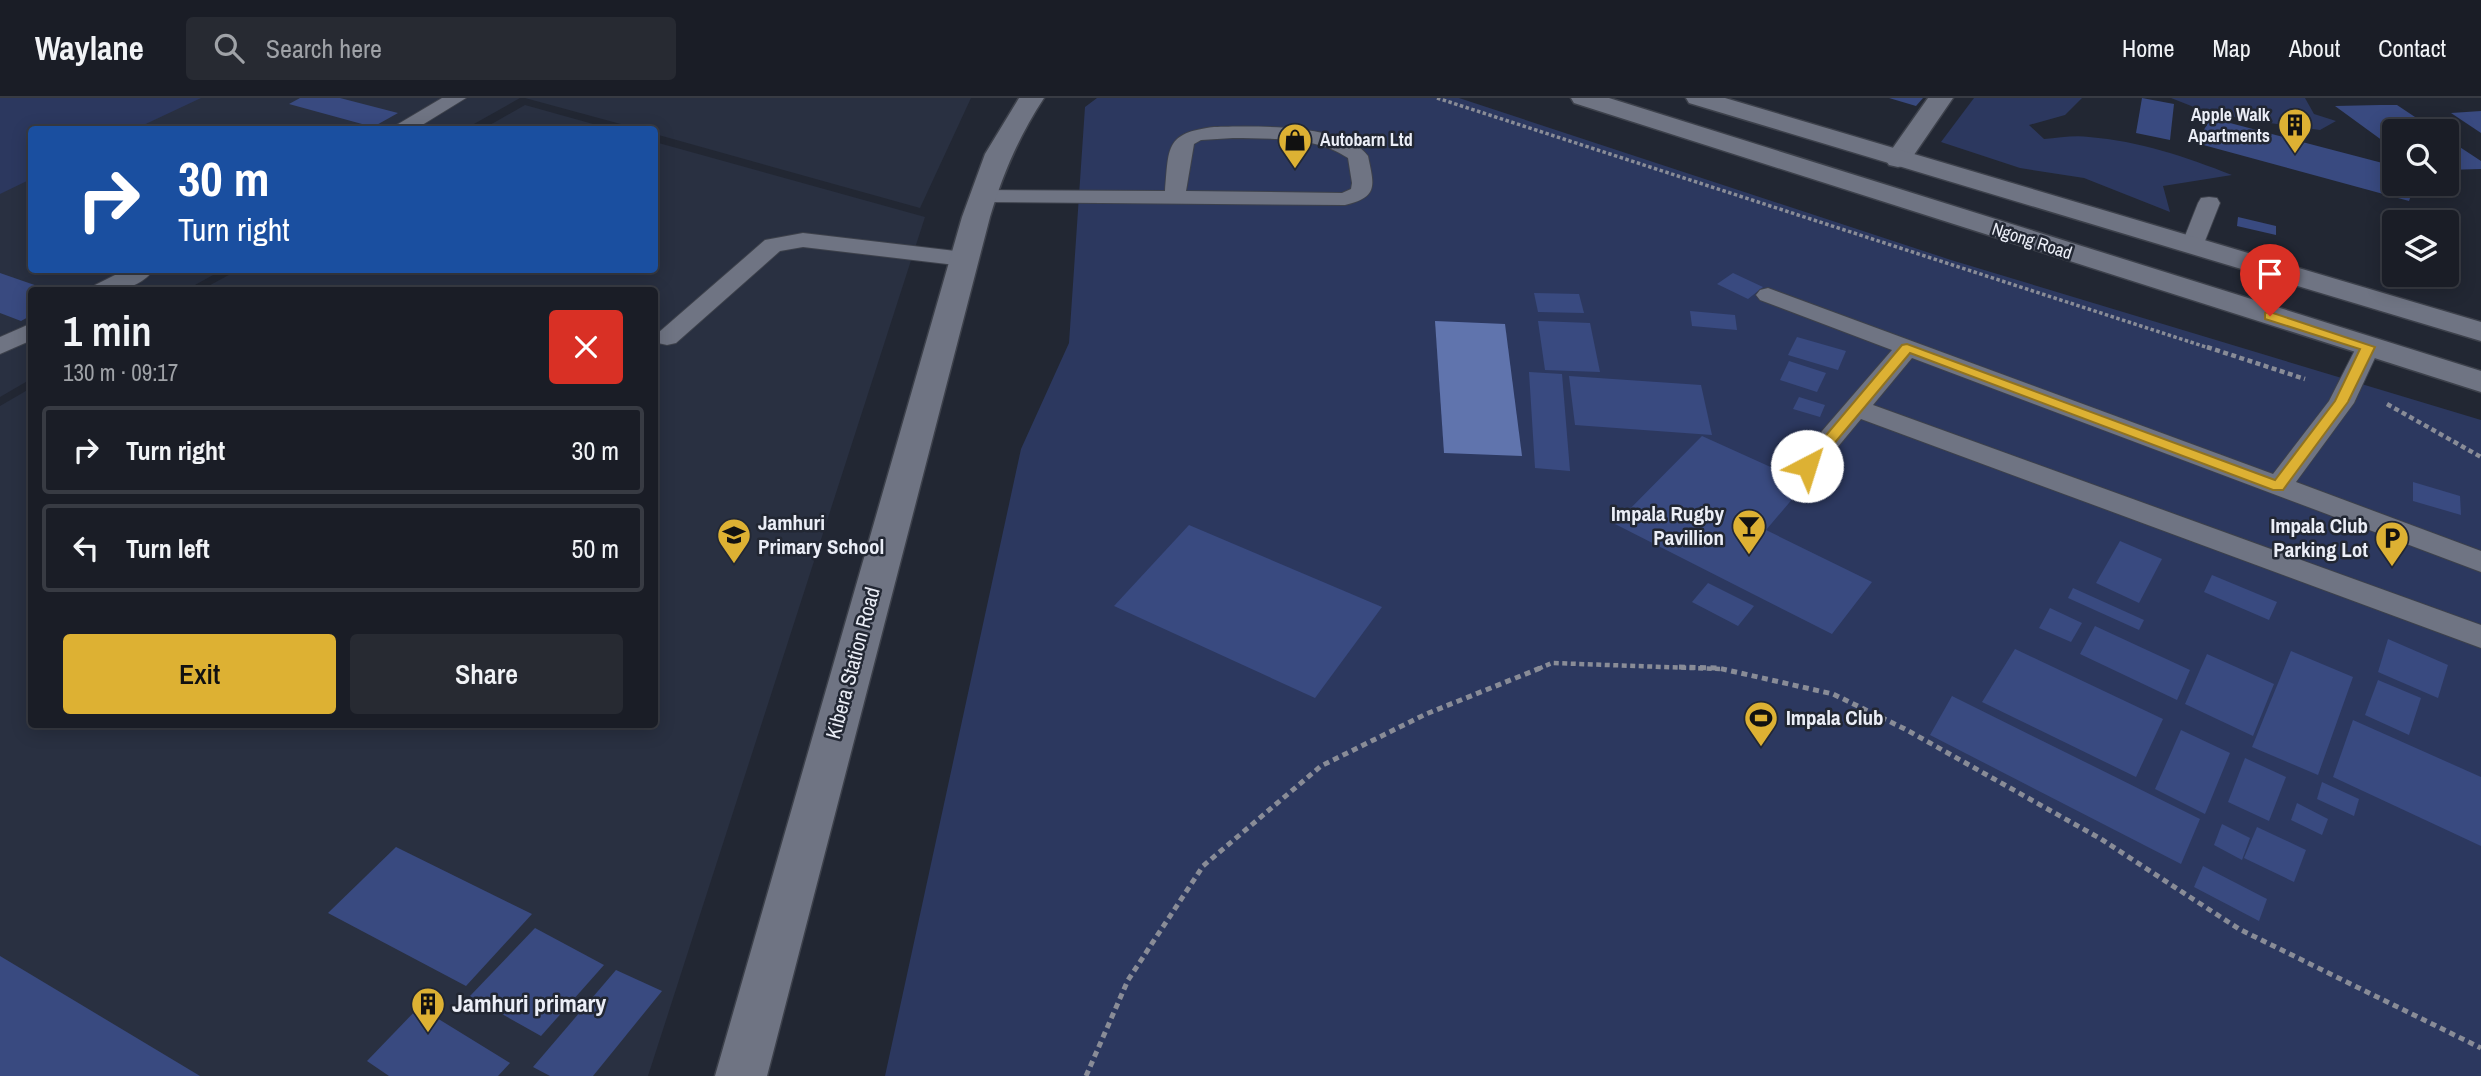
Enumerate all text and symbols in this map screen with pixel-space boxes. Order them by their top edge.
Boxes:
search box [186,17,676,80]
text: Waylane [35,26,144,70]
icon: search [210,29,248,67]
text: Search here [266,31,382,66]
text: Home [2122,32,2174,64]
text: Map [2212,32,2251,64]
text: About [2289,32,2340,64]
text: Contact [2378,32,2446,64]
place label: Apple Walk Apartments [2188,102,2271,148]
building icon: Apple Walk Apartments [2276,106,2314,155]
map controls [2382,119,2459,287]
button: search [2382,119,2459,196]
shop icon: Autobarn Ltd [1276,121,1314,170]
place label: Autobarn Ltd [1320,127,1413,152]
text: 30 m [178,145,270,211]
icon: right [63,154,154,245]
text: Turn right [178,208,290,251]
button: layers [2382,210,2459,287]
street label: Ngong Road [1989,216,2075,265]
pin [2240,244,2300,316]
icon: arrive [2251,255,2289,293]
text: 1 min [63,303,152,359]
button: close [549,310,623,384]
text: 130 m · 09:17 [63,357,178,388]
position arrow [1770,429,1844,503]
icon: right [67,431,105,469]
text: Turn right [126,433,225,468]
text: 30 m [572,433,619,468]
place label: Impala Rugby Pavillion [1611,499,1724,552]
bar icon: Impala Rugby Pavillion [1730,507,1768,556]
place label: Jamhuri Primary School [758,508,884,561]
place label: Impala Club Parking Lot [2270,511,2368,564]
school or university icon: Jamhuri Primary School [715,516,753,565]
parking icon: Impala Club Parking Lot [2373,519,2411,568]
icon: left [67,529,105,567]
text: Turn left [126,531,210,566]
text: 50 m [572,531,619,566]
street label: Kibera Station Road [818,584,887,742]
button: Exit [63,634,336,714]
button: Share [350,634,623,714]
sports icon: Impala Club [1742,699,1780,748]
place label: Impala Club [1786,703,1884,732]
building icon: Jamhuri primary [409,985,447,1034]
place label: Jamhuri primary [452,987,606,1019]

